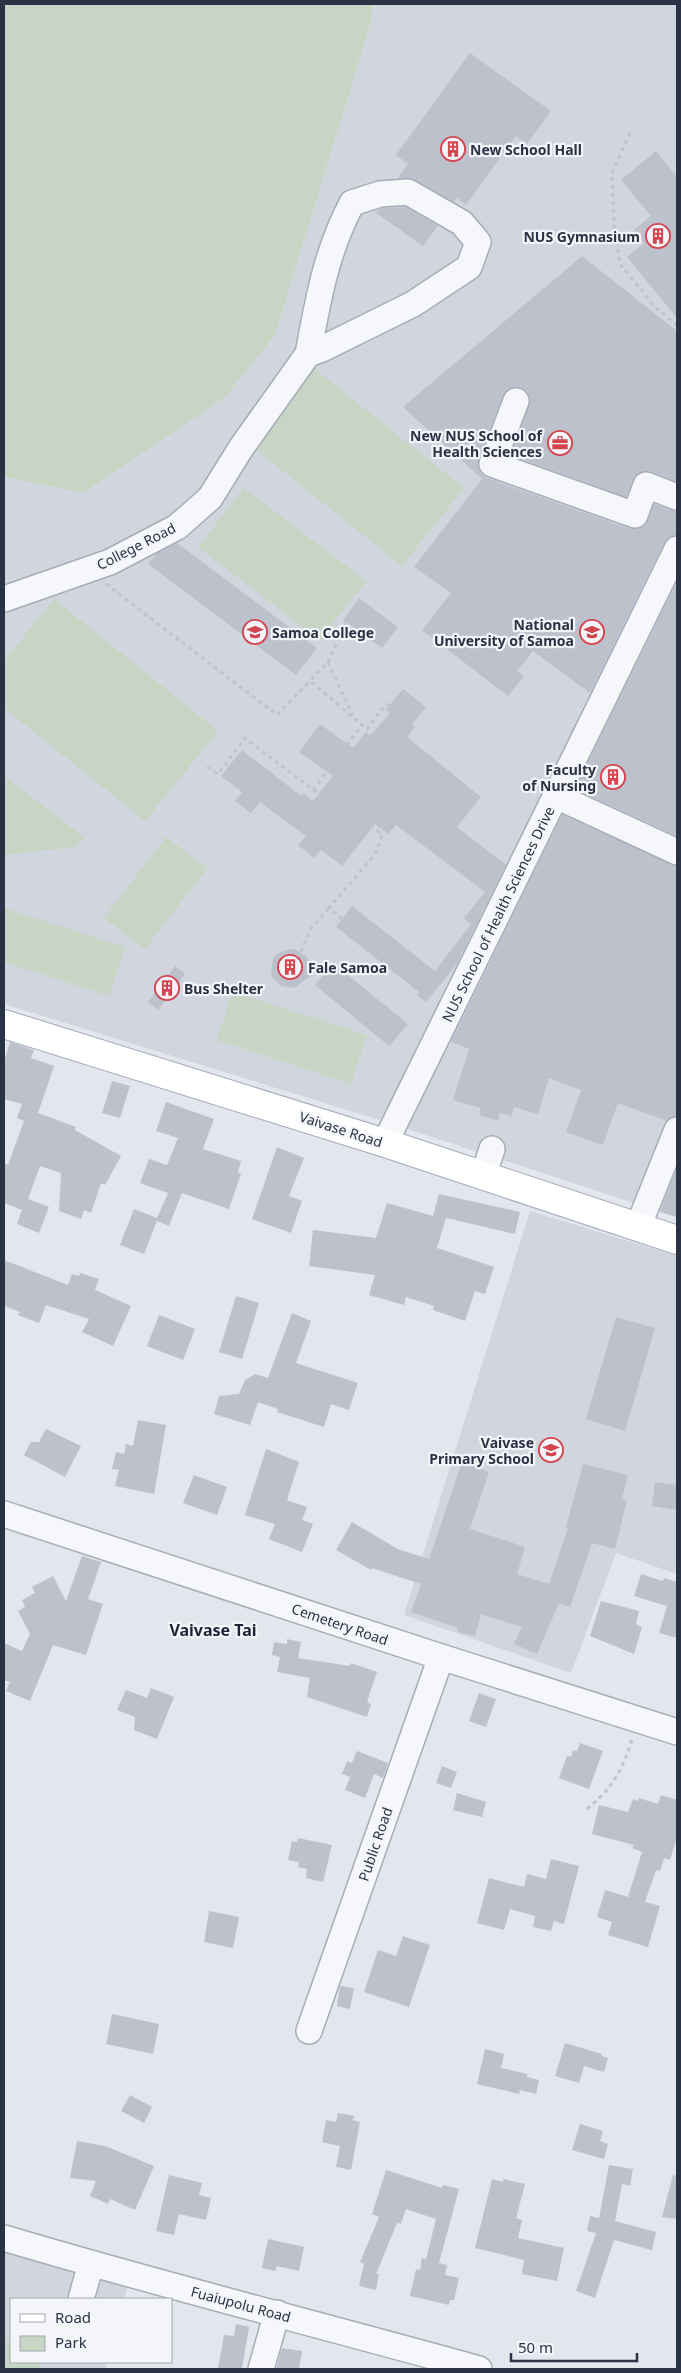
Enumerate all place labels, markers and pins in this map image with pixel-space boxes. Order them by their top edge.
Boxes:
building icon: New School Hall [440,136,466,162]
place label: New School Hall [470,140,582,159]
building icon: NUS Gymnasium [645,223,671,249]
place label: NUS Gymnasium [523,227,640,246]
place label: New NUS School of Health Sciences [410,426,544,461]
office icon: New NUS School of Health Sciences [547,430,573,456]
place label: National University of Samoa [434,615,574,650]
school or university icon: Samoa College [242,619,268,645]
school or university icon: National University of Samoa [579,619,605,645]
place label: Samoa College [272,623,374,642]
place label: Faculty of Nursing [522,760,596,795]
building icon: Faculty of Nursing [600,764,626,790]
building icon: Fale Samoa [277,954,303,980]
place label: Fale Samoa [308,958,387,977]
building icon: Bus Shelter [154,975,180,1001]
place label: Bus Shelter [184,979,264,998]
place label: Vaivase Primary School [429,1433,534,1468]
school or university icon: Vaivase Primary School [538,1437,564,1463]

